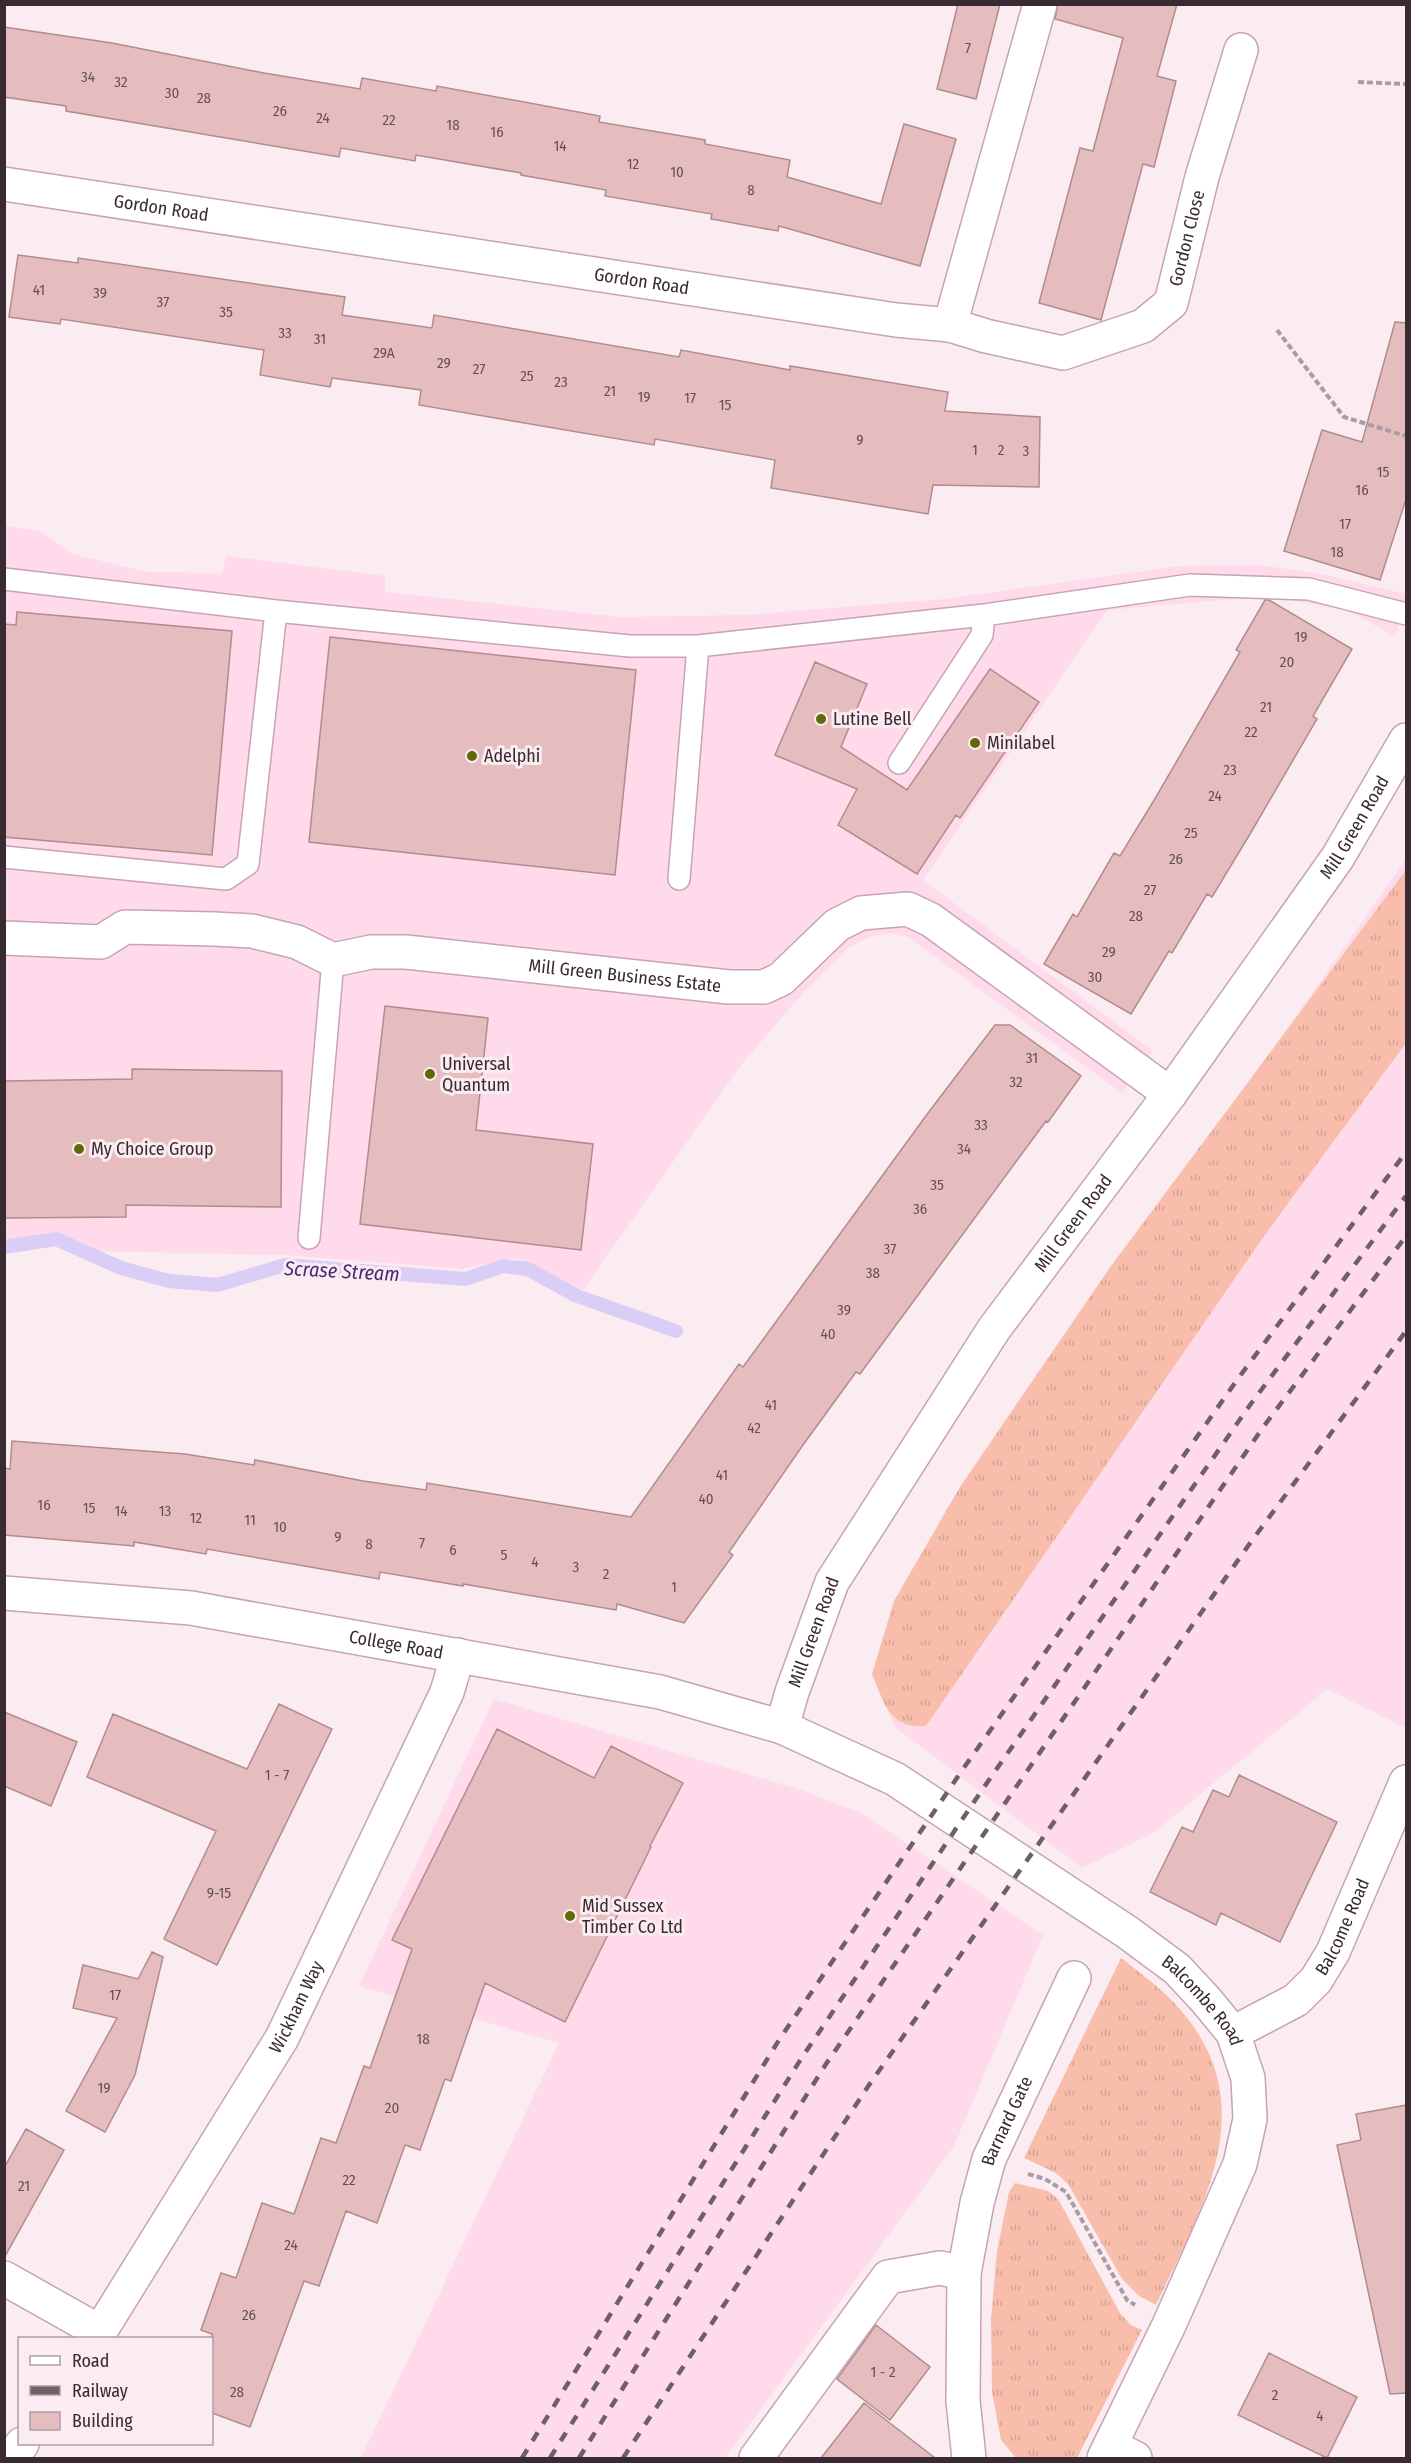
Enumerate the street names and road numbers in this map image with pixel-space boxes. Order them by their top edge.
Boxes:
street label: Gordon Close [1165,188,1209,288]
street label: Gordon Road [112,190,210,226]
street label: Gordon Road [593,263,691,299]
street label: Mill Green Road [1315,772,1394,883]
street label: Mill Green Business Estate [528,954,722,997]
street label: Mill Green Road [1030,1170,1117,1276]
street label: Mill Green Road [784,1574,844,1691]
street label: College Road [347,1626,445,1664]
street label: Balcome Road [1310,1875,1374,1979]
street label: Balcombe Road [1157,1950,1247,2048]
street label: Wickham Way [264,1957,328,2057]
street label: Barnard Gate [977,2073,1037,2168]

